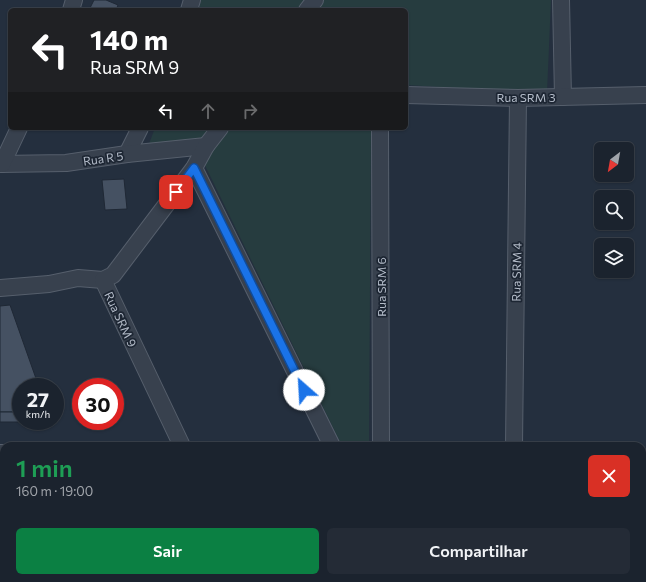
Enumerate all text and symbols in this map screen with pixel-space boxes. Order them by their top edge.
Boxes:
text: 140 m [90,22,168,56]
icon: left [24,24,76,76]
text: Rua SRM 9 [90,56,179,78]
street label: Rua SRM 3 [497,90,556,104]
icon: left [155,100,177,122]
icon: ahead [197,100,219,122]
icon: right [239,100,261,122]
north arrow [594,142,634,182]
map controls [594,142,634,278]
street label: Rua R 5 [82,148,124,168]
pin [159,175,193,209]
icon: arrive [165,181,187,203]
button: search [594,190,634,230]
button: layers [594,238,634,278]
street label: Rua SRM 4 [508,242,524,302]
street label: Rua SRM 6 [374,257,388,317]
street label: Rua SRM 9 [102,289,140,349]
position arrow [283,369,325,411]
speed limit sign: 30 [72,378,124,430]
text: 27 [27,387,49,411]
text: km/h [26,408,50,420]
text: 1 min [16,453,73,482]
button: close [588,455,630,497]
text: 160 m · 19:00 [16,483,93,499]
button: Sair [16,528,319,574]
button: Compartilhar [327,528,630,574]

